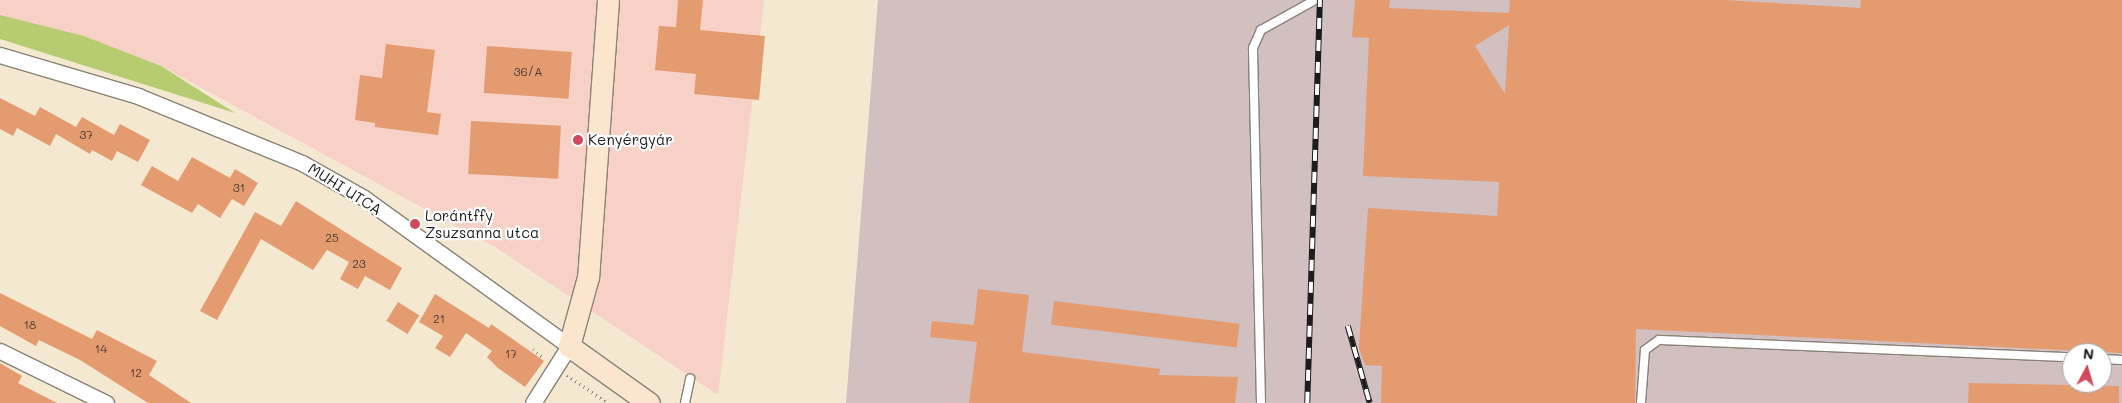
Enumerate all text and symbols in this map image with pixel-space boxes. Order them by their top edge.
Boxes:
house number: 36/A [514,65,542,79]
house number: 37 [79,128,93,142]
place label: Kenyérgyár [588,131,673,149]
marker: Kenyérgyár [572,134,584,146]
street label: MUHI UTCA [305,159,385,219]
house number: 31 [233,181,245,195]
place label: Lorántffy Zsuzsanna utca [425,206,539,241]
marker: Lorántffy Zsuzsanna utca [409,218,421,230]
house number: 25 [325,231,339,245]
house number: 23 [352,257,366,271]
house number: 21 [433,312,445,326]
house number: 18 [24,318,36,332]
house number: 14 [95,342,107,356]
north arrow [2062,343,2112,393]
text: N [2082,344,2095,364]
house number: 17 [505,347,517,361]
house number: 12 [130,366,142,380]

